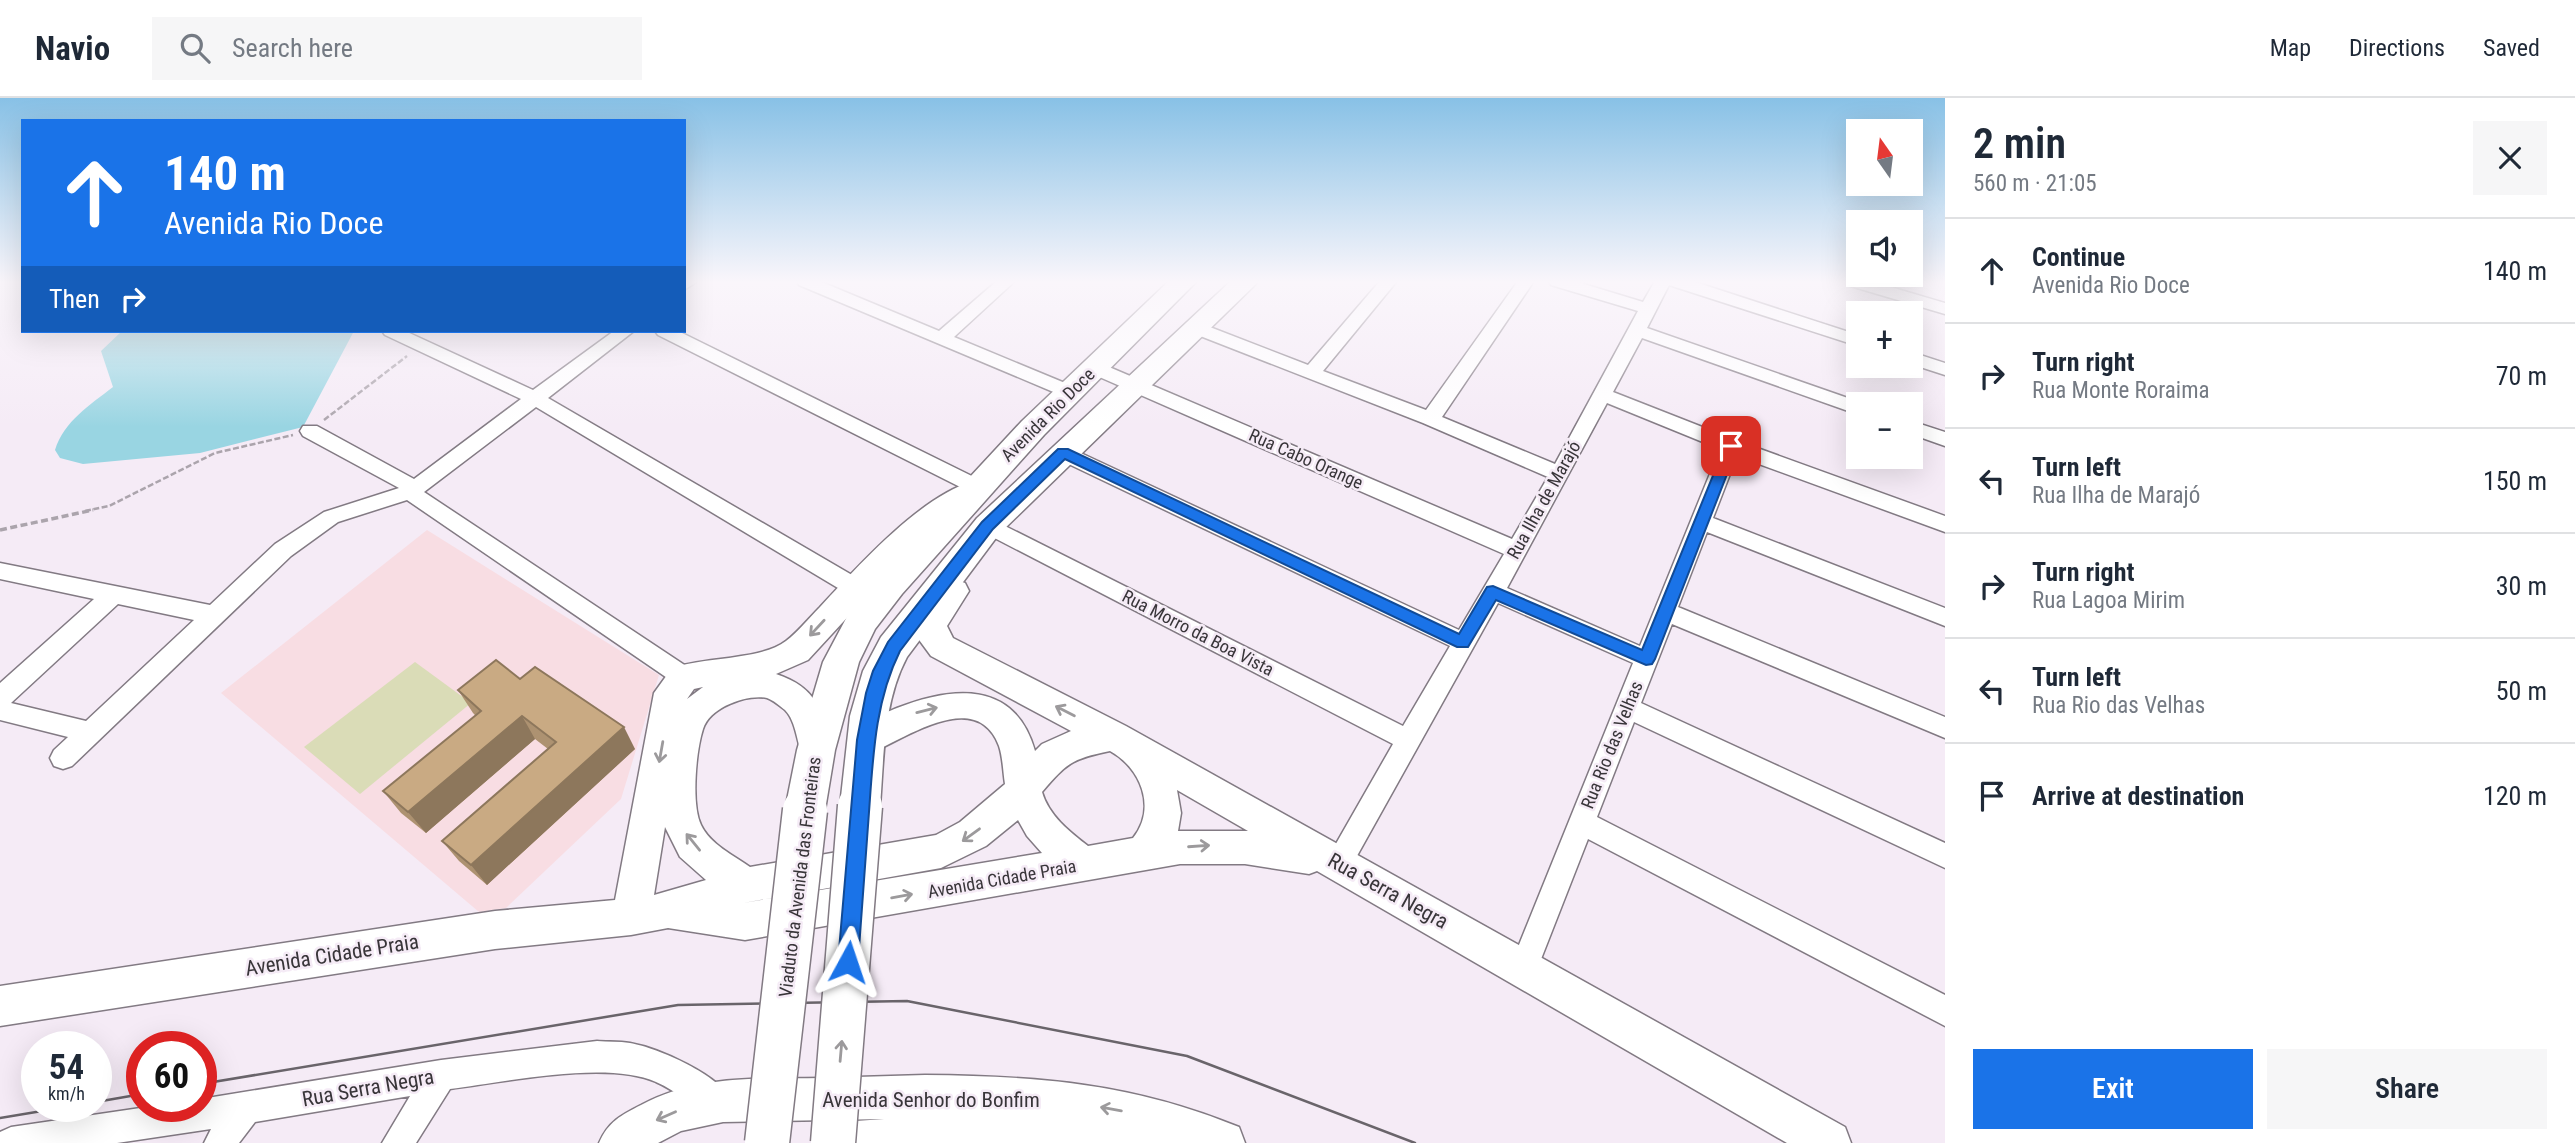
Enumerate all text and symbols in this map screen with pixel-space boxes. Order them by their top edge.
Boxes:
search box [152,17,642,80]
text: Navio [35,29,110,68]
icon: search [176,29,214,67]
text: Search here [232,33,353,63]
text: Map [2270,34,2311,62]
text: Directions [2349,34,2445,62]
text: Saved [2483,34,2540,62]
north arrow [1846,119,1923,196]
map controls [1846,119,1923,469]
text: 2 min [1973,119,2066,168]
button: close [2473,121,2547,195]
text: 140 m [164,145,286,202]
icon: ahead [49,147,140,238]
text: 560 m · 21:05 [1973,170,2097,197]
text: Avenida Rio Doce [164,204,383,242]
button: sound [1846,210,1923,287]
text: Continue [2032,242,2125,272]
icon: ahead [1973,252,2011,290]
text: 140 m [2483,256,2547,286]
text: Avenida Rio Doce [2032,272,2190,299]
icon: right [114,280,152,318]
text: Then [49,284,100,314]
button: + [1846,301,1923,378]
text: Turn right [2032,347,2134,377]
icon: right [1973,357,2011,395]
text: 70 m [2496,361,2547,391]
street label: Avenida Rio Doce [997,364,1099,466]
text: Rua Monte Roraima [2032,377,2210,404]
button: − [1846,392,1923,469]
pin [1701,416,1761,476]
street label: Rua Cabo Orange [1246,424,1366,493]
icon: arrive [1712,427,1750,465]
street label: Rua Ilha de Marajó [1502,437,1585,562]
text: Turn left [2032,452,2121,482]
icon: left [1973,462,2011,500]
text: 150 m [2483,466,2547,496]
text: Rua Ilha de Marajó [2032,482,2200,509]
text: Turn right [2032,557,2134,587]
icon: right [1973,567,2011,605]
text: 30 m [2496,571,2547,601]
street label: Rua Morro da Boa Vista [1119,585,1278,680]
text: Rua Lagoa Mirim [2032,587,2185,614]
one-way arrow [809,620,826,637]
text: Turn left [2032,662,2121,692]
icon: left [1973,672,2011,710]
text: 50 m [2496,676,2547,706]
street label: Rua Rio das Velhas [1576,678,1647,812]
text: Rua Rio das Velhas [2032,692,2205,719]
one-way arrow [915,703,938,716]
one-way arrow [1055,703,1075,717]
one-way arrow [653,740,667,763]
street label: Viaduto da Avenida das Fronteiras [774,755,825,998]
icon: arrive [1973,777,2011,815]
text: Arrive at destination [2032,781,2244,811]
text: 120 m [2483,781,2547,811]
one-way arrow [962,828,981,842]
one-way arrow [685,834,700,852]
one-way arrow [1187,839,1210,852]
street label: Rua Serra Negra [1324,848,1452,934]
street label: Avenida Cidade Praia [926,855,1078,902]
one-way arrow [890,889,913,902]
position arrow [811,925,885,999]
street label: Avenida Cidade Praia [243,929,421,981]
speed limit sign: 60 [126,1031,217,1122]
one-way arrow [835,1040,848,1062]
text: 54 [49,1047,84,1088]
button: Exit [1973,1049,2253,1129]
button: Share [2267,1049,2547,1129]
street label: Rua Serra Negra [300,1065,436,1111]
text: km/h [48,1083,85,1104]
street label: Avenida Senhor do Bonfim [822,1088,1040,1112]
one-way arrow [1100,1102,1123,1115]
one-way arrow [655,1110,677,1123]

